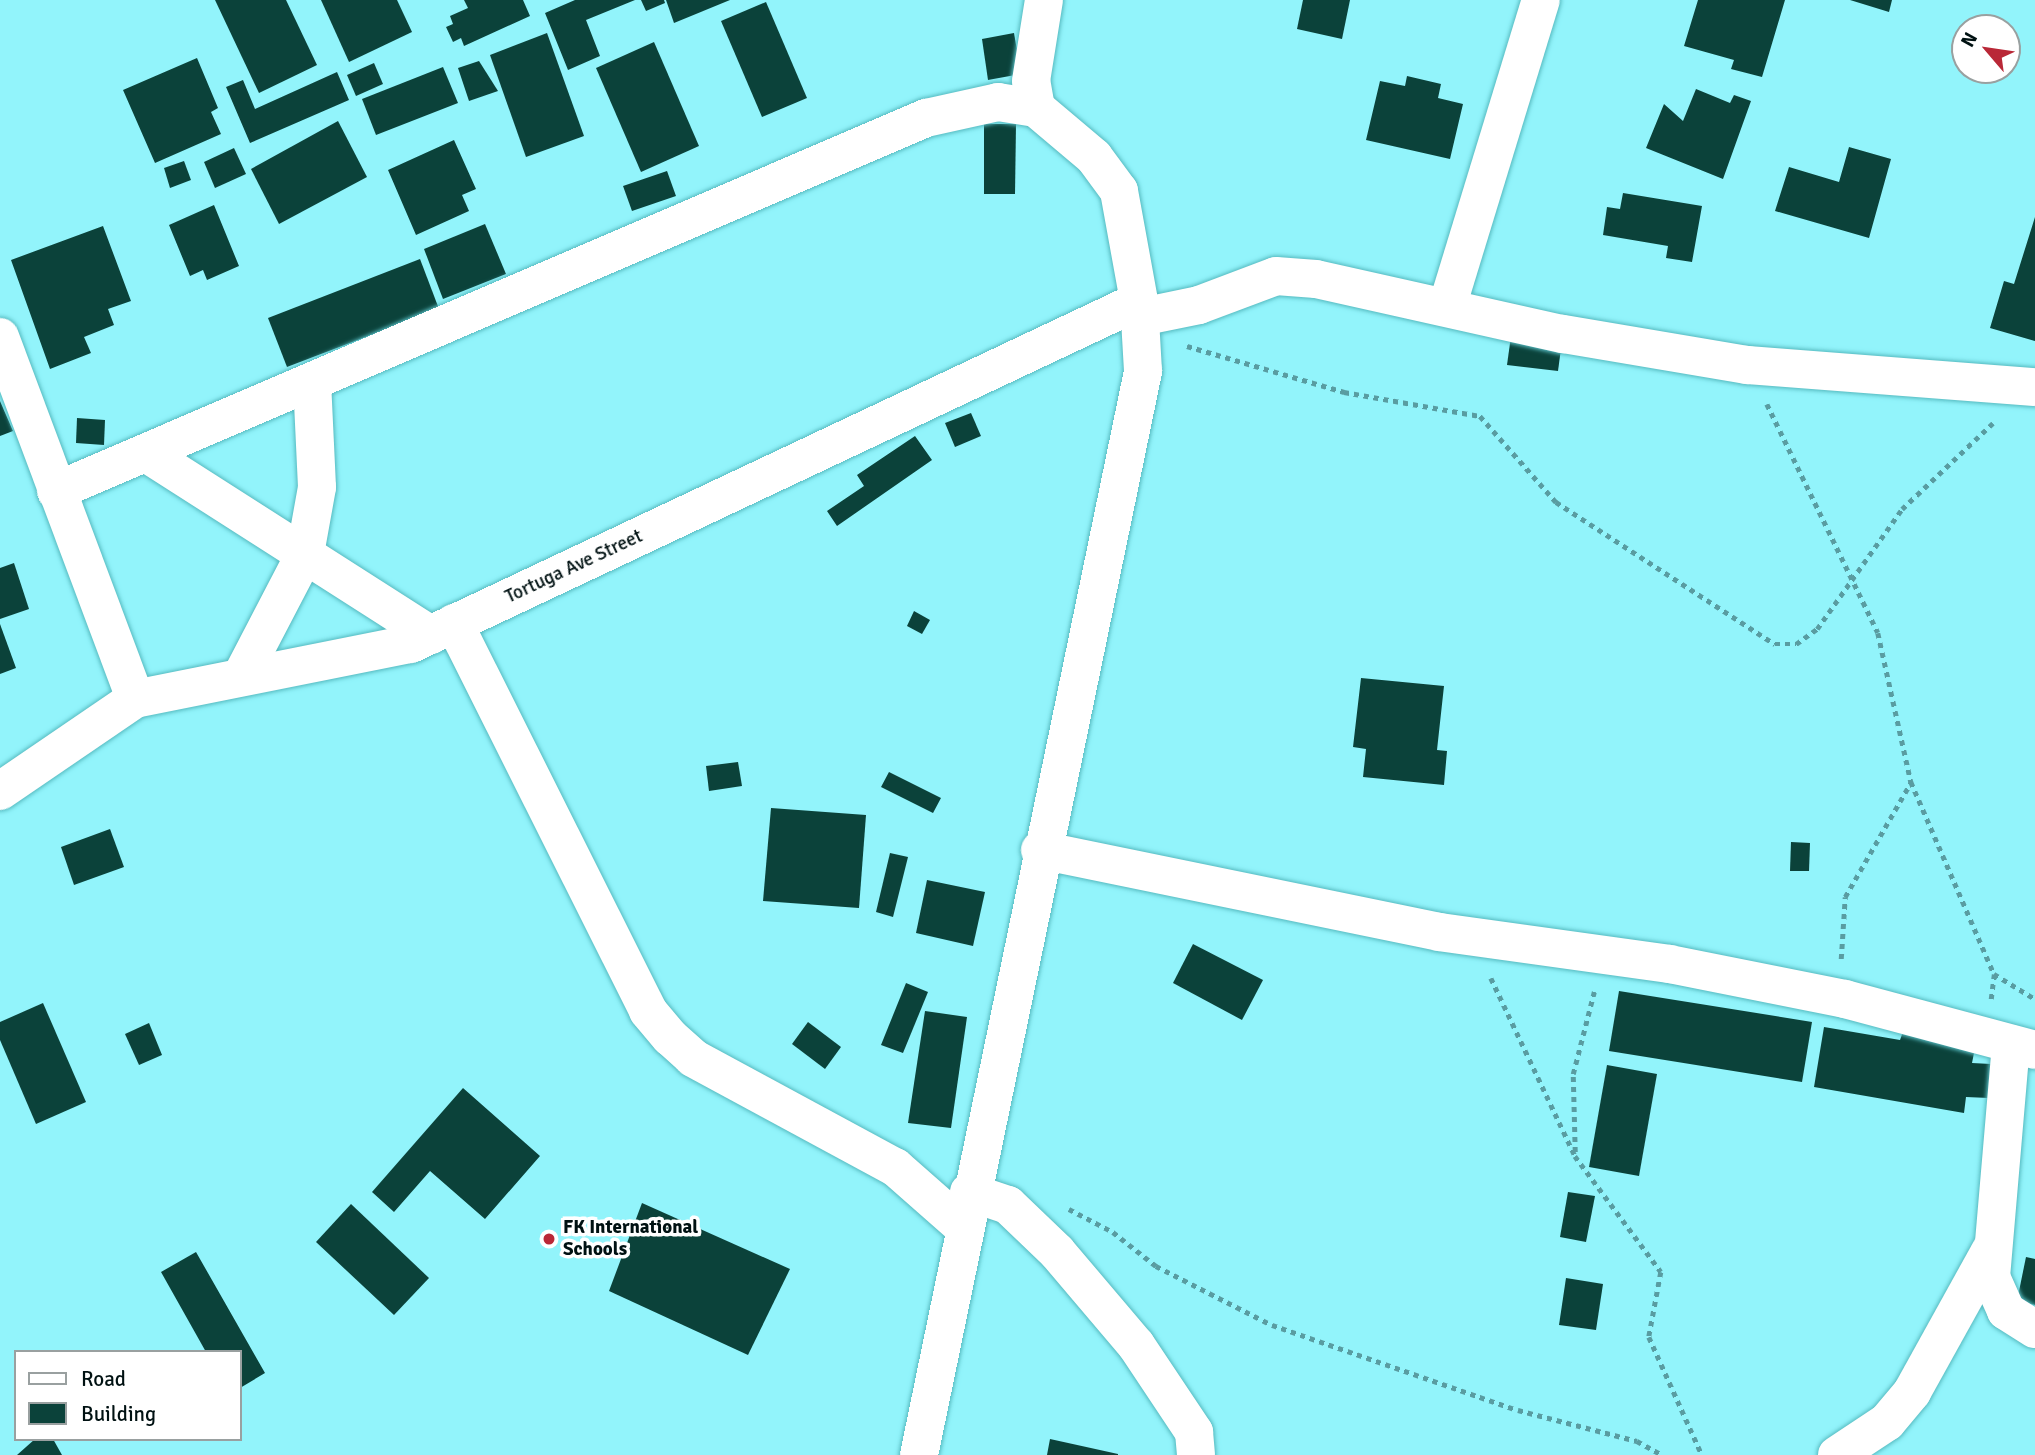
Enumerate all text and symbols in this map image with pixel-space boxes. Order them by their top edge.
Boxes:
north arrow [1951,14,2021,84]
text: N [1956,28,1983,51]
street label: Tortuga Ave Street [502,525,646,609]
place label: FK International Schools [563,1217,698,1261]
marker: FK International Schools [541,1231,557,1247]
legend [14,1350,242,1441]
text: Road [81,1366,126,1392]
text: Building [81,1401,156,1427]

